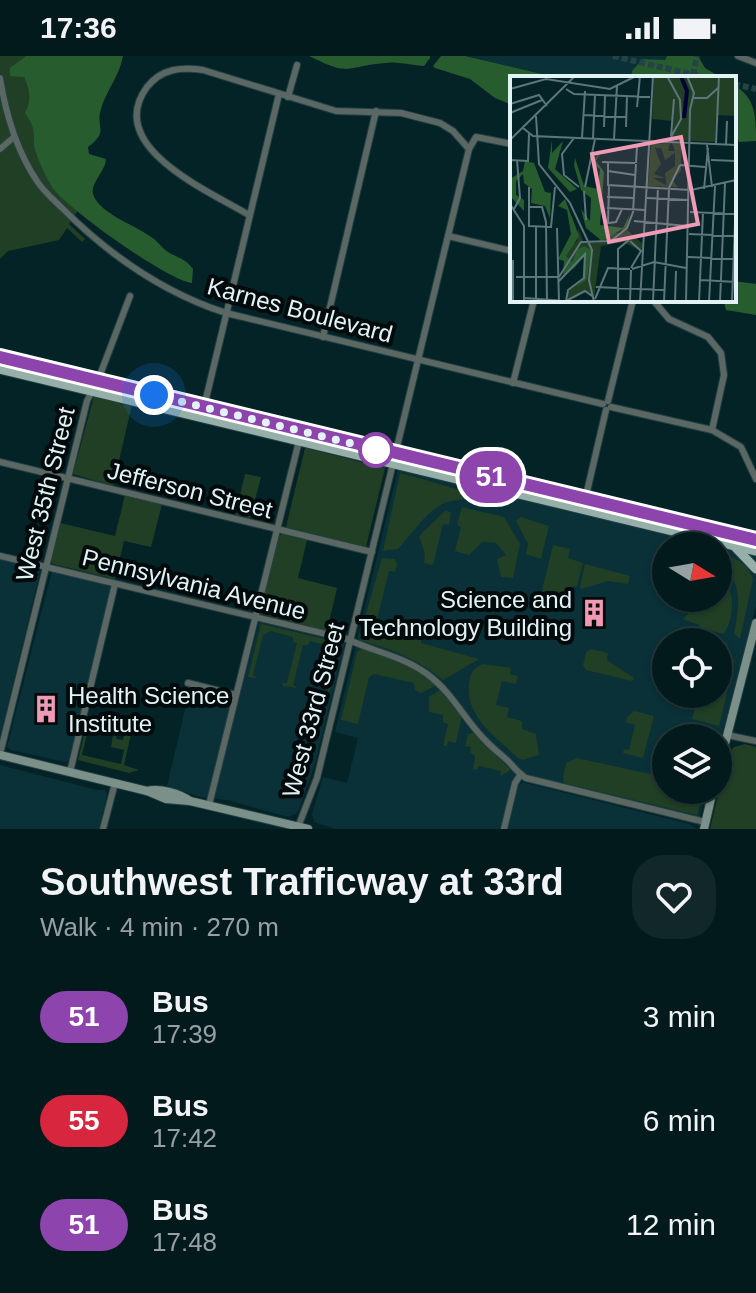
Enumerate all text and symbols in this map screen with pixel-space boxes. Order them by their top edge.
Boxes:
text: 17:36 [40,11,117,44]
inset map [510,76,736,302]
street label: Karnes Boulevard [204,272,396,348]
your location [134,375,174,415]
street label: West 35th Street [10,404,80,584]
unlabelled marker [359,433,393,467]
line badge: 51 [455,451,527,503]
street label: Jefferson Street [105,456,276,524]
text: 51 [475,461,507,492]
north arrow [652,532,732,612]
map controls [652,532,732,804]
street label: Pennsylvania Avenue [80,543,308,625]
place label: Science and Technology Building [359,586,572,641]
building icon: Science and Technology Building [579,598,609,628]
street label: West 33rd Street [277,619,349,800]
button: locate [652,628,732,708]
place label: Health Science Institute [68,682,229,737]
building icon: Health Science Institute [31,694,61,724]
button: layers [652,724,732,804]
button: heart [632,855,716,939]
text: Southwest Trafficway at 33rd [40,861,564,903]
text: Walk · 4 min · 270 m [40,912,279,942]
text: Bus [152,985,209,1018]
text: 3 min [643,1000,716,1033]
text: 51 [68,1001,100,1032]
text: 17:39 [152,1019,217,1049]
text: Bus [152,1089,209,1122]
text: 6 min [643,1104,716,1137]
text: 55 [68,1105,100,1136]
text: 17:42 [152,1123,217,1153]
text: Bus [152,1193,209,1226]
text: 12 min [626,1208,716,1241]
text: 51 [68,1209,100,1240]
text: 17:48 [152,1227,217,1257]

